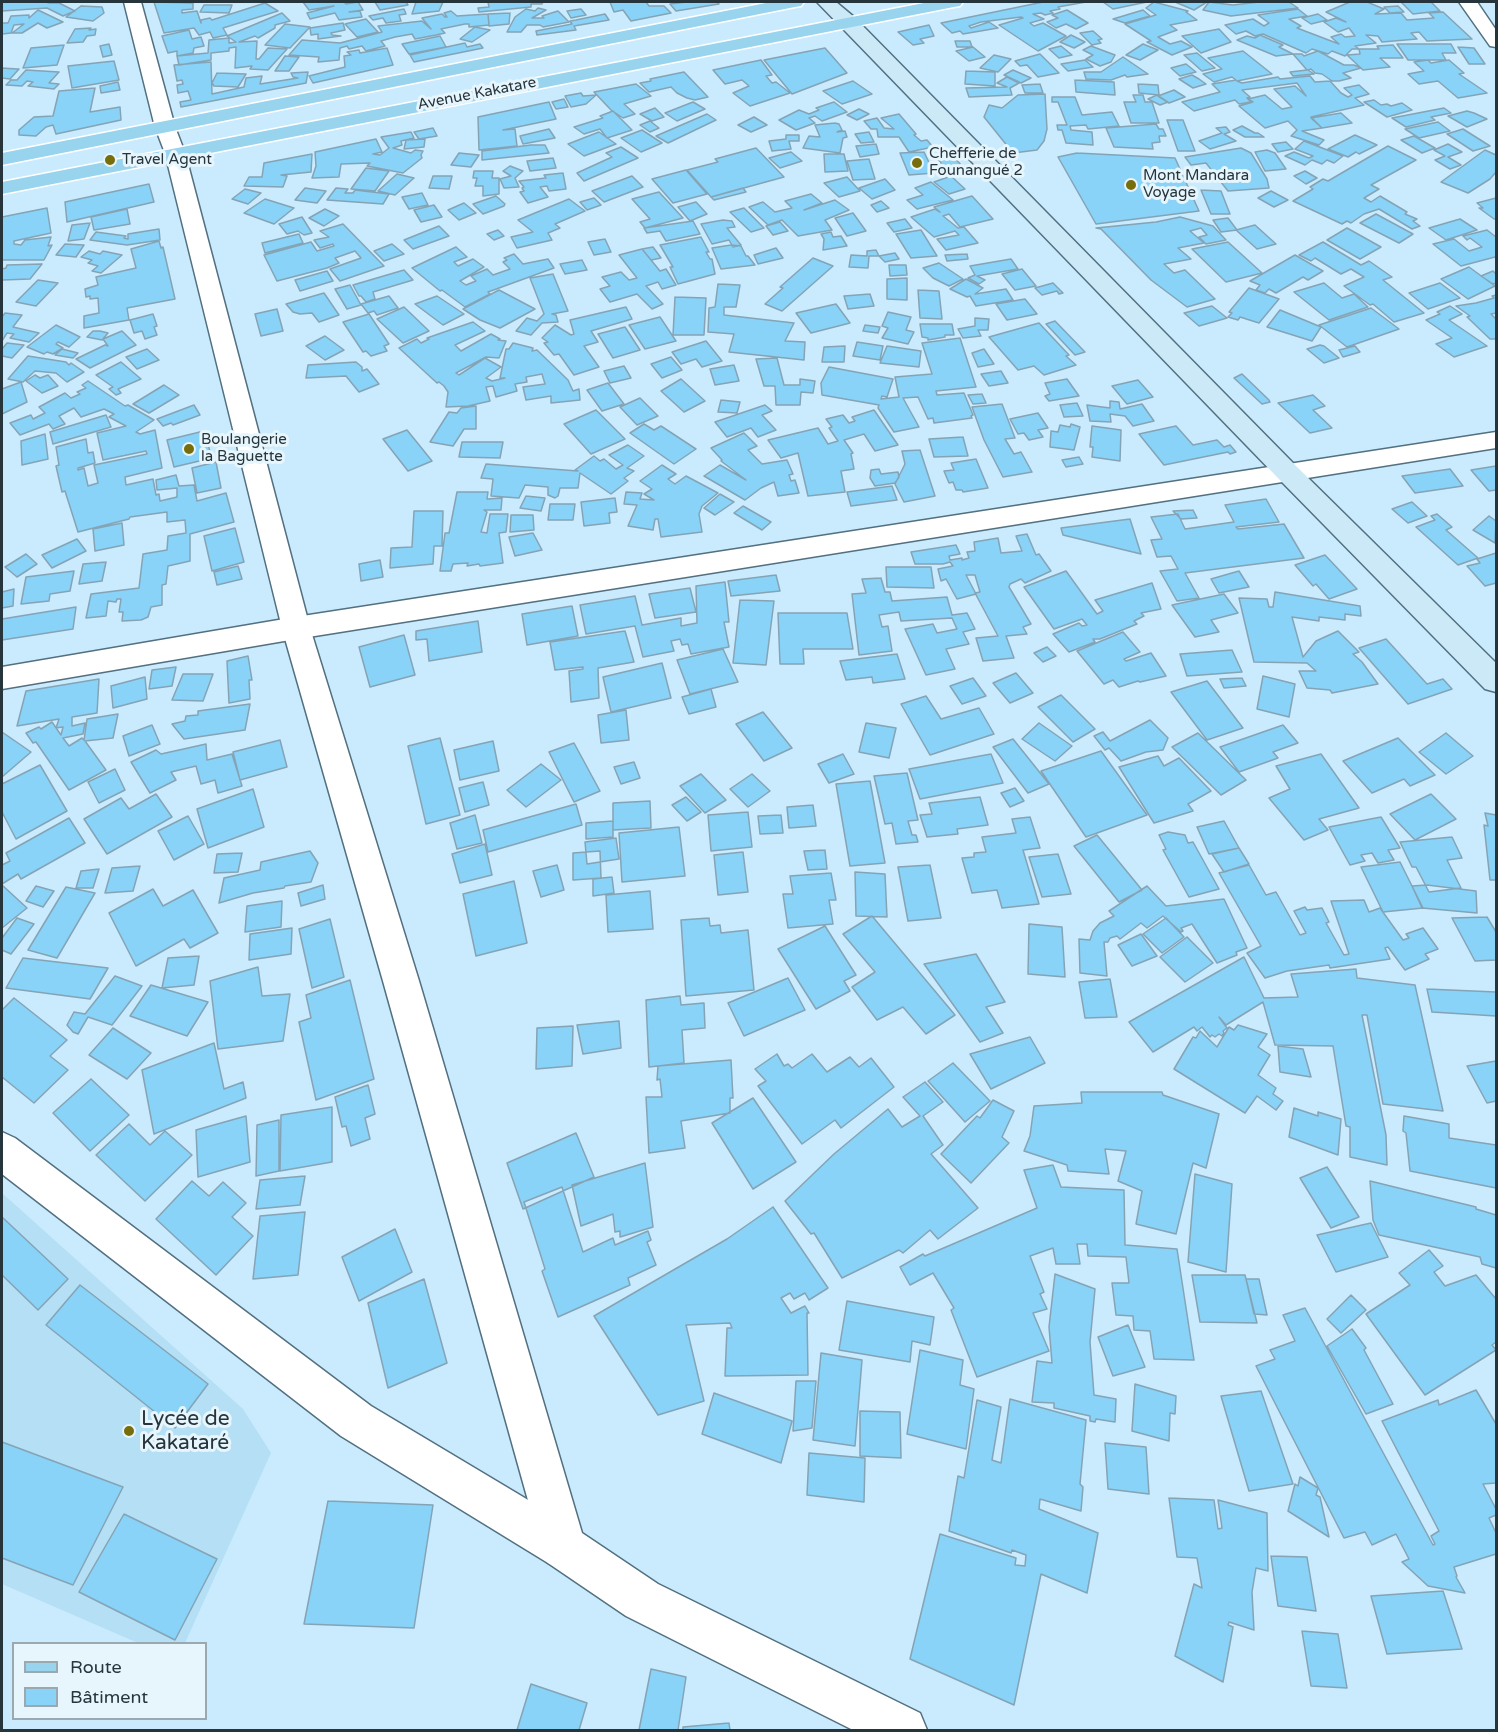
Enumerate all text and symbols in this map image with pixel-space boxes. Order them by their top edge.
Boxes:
street label: Avenue Kakatare [416,74,538,114]
place label: Chefferie de Founangué 2 [929,145,1023,180]
place label: Travel Agent [122,151,212,169]
marker: Travel Agent [103,153,117,167]
marker: Chefferie de Founangué 2 [910,156,924,170]
place label: Mont Mandara Voyage [1143,167,1249,202]
marker: Mont Mandara Voyage [1124,178,1138,192]
place label: Boulangerie la Baguette [201,431,287,466]
marker: Boulangerie la Baguette [182,442,196,456]
place label: Lycée de Kakataré [141,1406,230,1456]
marker: Lycée de Kakataré [122,1424,136,1438]
legend [12,1642,207,1720]
text: Route [70,1656,122,1678]
text: Bâtiment [70,1686,148,1708]

